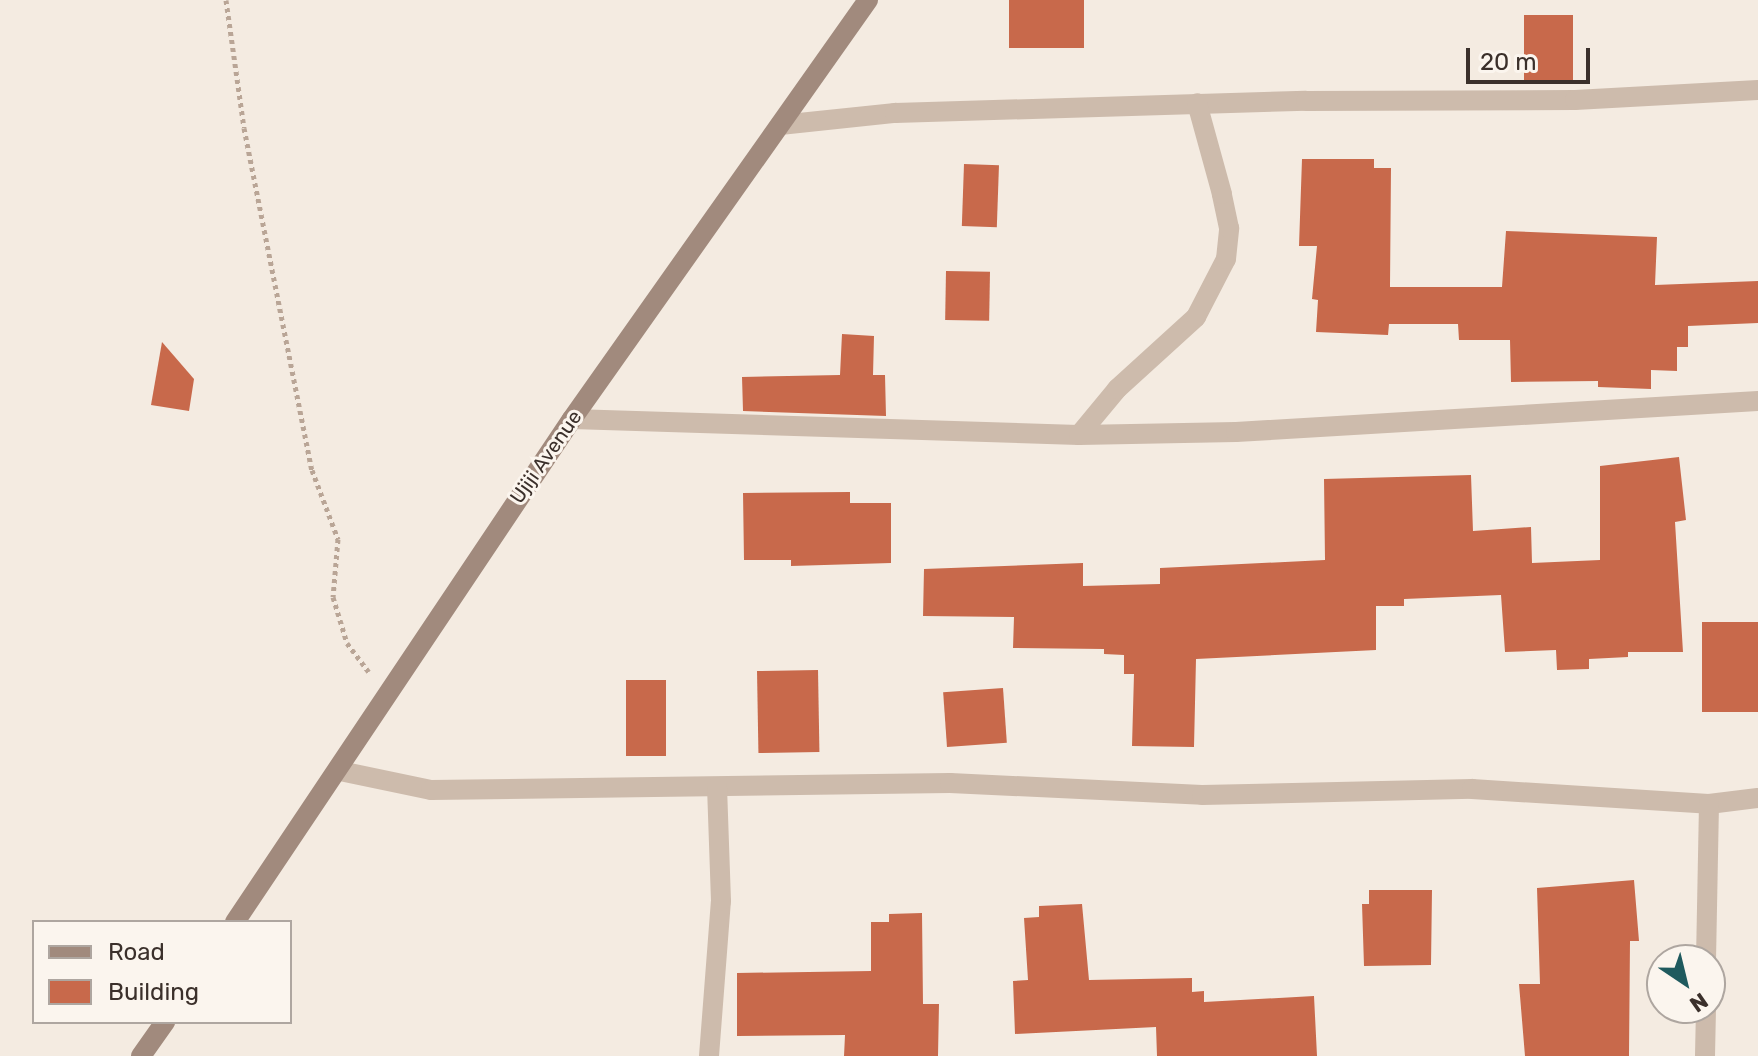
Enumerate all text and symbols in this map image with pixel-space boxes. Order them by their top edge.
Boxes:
scale bar [1470,32,1594,82]
text: 20 m [1480,48,1537,76]
street label: Ujiji Avenue [505,406,587,508]
legend [32,920,292,1024]
text: Road [108,938,165,966]
north arrow [1646,944,1726,1024]
text: Building [108,978,199,1006]
text: N [1685,987,1713,1018]

